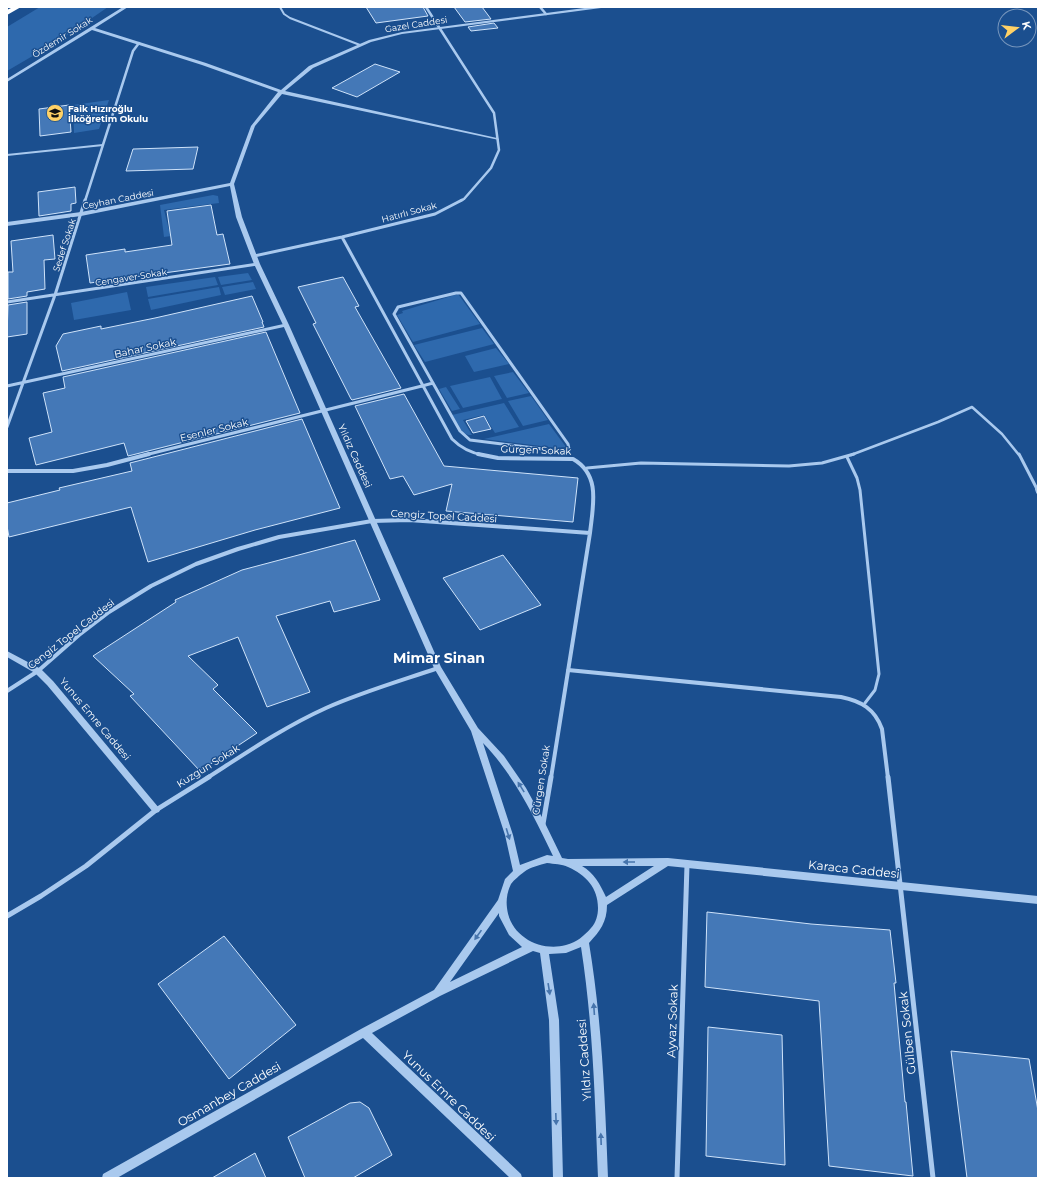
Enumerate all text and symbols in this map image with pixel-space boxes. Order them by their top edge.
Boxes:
north arrow [997,8,1037,48]
street label: Özdemir Sokak [30,14,95,60]
street label: Gazel Caddesi [384,14,448,34]
text: K [1019,20,1035,32]
school or university icon: Faik Hızıroğlu İlköğretim Okulu [45,103,65,123]
place label: Faik Hızıroğlu İlköğretim Okulu [68,103,148,124]
street label: Ceyhan Caddesi [81,187,155,211]
street label: Hatırlı Sokak [380,199,438,225]
street label: Sedef Sokak [50,217,78,273]
street label: Cengaver Sokak [94,266,168,288]
street label: Bahar Sokak [113,335,177,361]
street label: Esenler Sokak [179,415,249,445]
street label: Yıldız Caddesi [335,422,375,490]
street label: Gürgen Sokak [500,442,572,458]
street label: Cengiz Topel Caddesi [390,507,498,525]
street label: Cengiz Topel Caddesi [25,596,117,672]
district label: Mimar Sinan [393,649,485,667]
street label: Yunus Emre Caddesi [57,675,133,763]
street label: Kuzgun Sokak [174,741,242,791]
street label: Gürgen Sokak [529,744,553,816]
one-way arrow [517,782,524,793]
one-way arrow [505,828,511,840]
street label: Karaca Caddesi [807,857,901,881]
one-way arrow [622,859,635,865]
one-way arrow [474,930,482,940]
one-way arrow [546,983,552,995]
street label: Ayvaz Sokak [663,983,681,1058]
street label: Gülben Sokak [895,990,919,1075]
one-way arrow [590,1003,597,1015]
street label: Yıldız Caddesi [574,1018,594,1102]
street label: Yunus Emre Caddesi [399,1047,499,1145]
street label: Osmanbey Caddesi [175,1058,283,1130]
one-way arrow [553,1113,559,1126]
one-way arrow [598,1133,605,1145]

